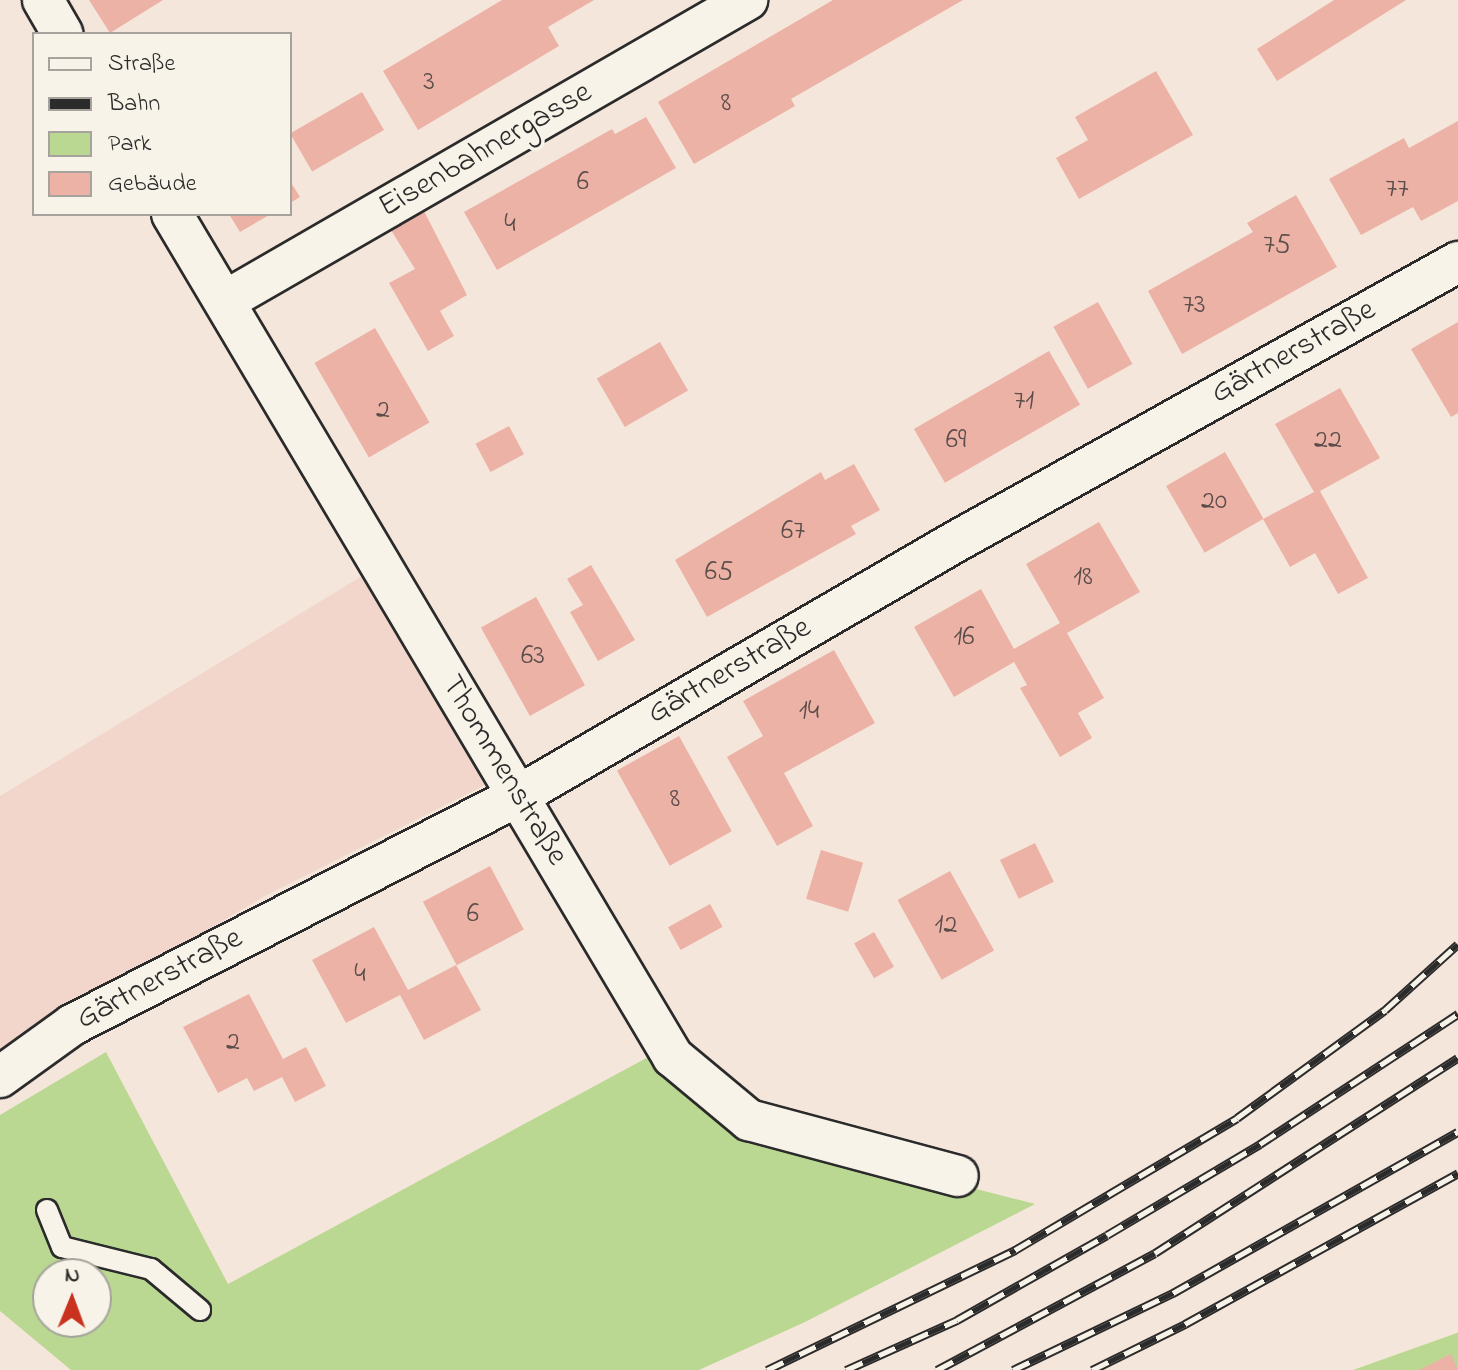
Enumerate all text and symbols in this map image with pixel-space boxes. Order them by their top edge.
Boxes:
legend [32,32,292,216]
text: Straße [108,47,175,82]
house number: 3 [423,66,435,100]
street label: Eisenbahnergasse [373,74,599,228]
text: Bahn [108,87,160,122]
house number: 8 [721,87,731,121]
text: Park [108,127,151,162]
house number: 6 [577,166,589,200]
text: Gebäude [108,167,197,202]
house number: 77 [1385,173,1409,207]
house number: 4 [504,208,516,242]
house number: 75 [1263,229,1291,263]
house number: 73 [1182,289,1206,323]
street label: Gärtnerstraße [1205,292,1383,414]
house number: 71 [1014,385,1034,419]
house number: 2 [376,394,390,428]
house number: 69 [946,424,966,458]
house number: 22 [1314,424,1342,458]
house number: 20 [1201,485,1227,519]
house number: 67 [781,515,805,549]
house number: 65 [705,556,733,590]
house number: 18 [1073,561,1093,595]
street label: Gärtnerstraße [641,610,819,734]
house number: 16 [953,621,975,655]
house number: 63 [521,640,545,674]
street label: Thommenstraße [431,669,575,873]
house number: 14 [799,695,819,729]
house number: 8 [670,783,680,817]
house number: 6 [467,898,479,932]
house number: 12 [935,909,957,943]
street label: Gärtnerstraße [71,920,249,1040]
house number: 4 [354,958,366,992]
house number: 2 [226,1026,240,1060]
north arrow [32,1258,112,1338]
text: N [65,1260,80,1292]

